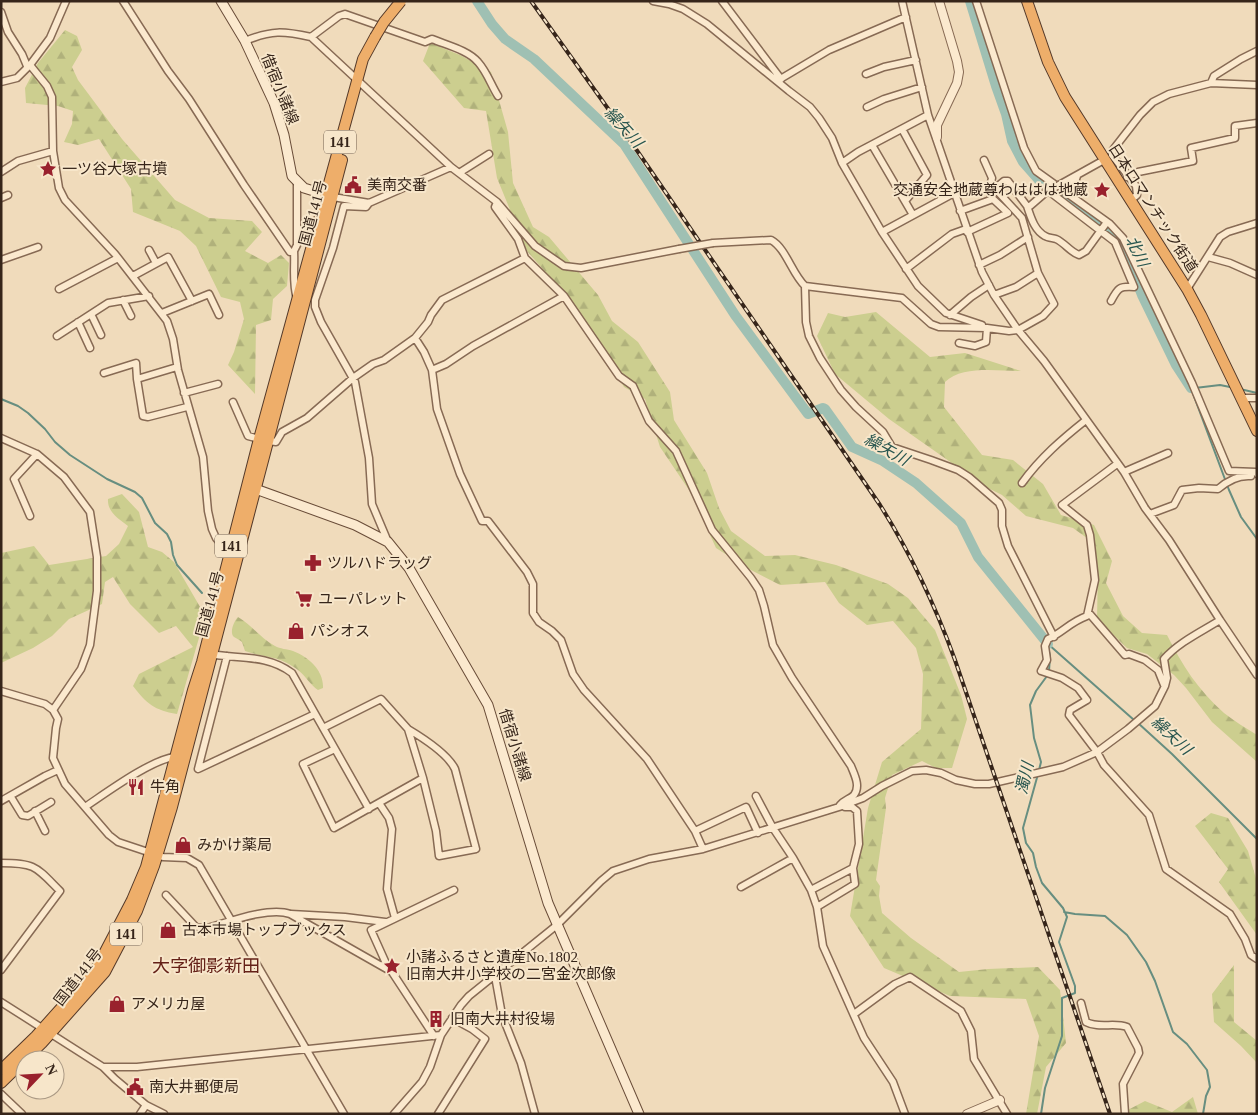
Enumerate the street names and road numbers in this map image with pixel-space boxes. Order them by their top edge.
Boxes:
street label: 借宿小諸線 [259,51,302,127]
road number: 141 [324,130,356,154]
street label: 日本ロマンチック街道 [1105,141,1201,275]
street label: 国道141号 [297,178,329,248]
road number: 141 [215,534,247,558]
street label: 国道141号 [194,569,226,639]
street label: 借宿小諸線 [496,706,535,783]
road number: 141 [110,922,142,946]
street label: 国道141号 [51,945,105,1009]

